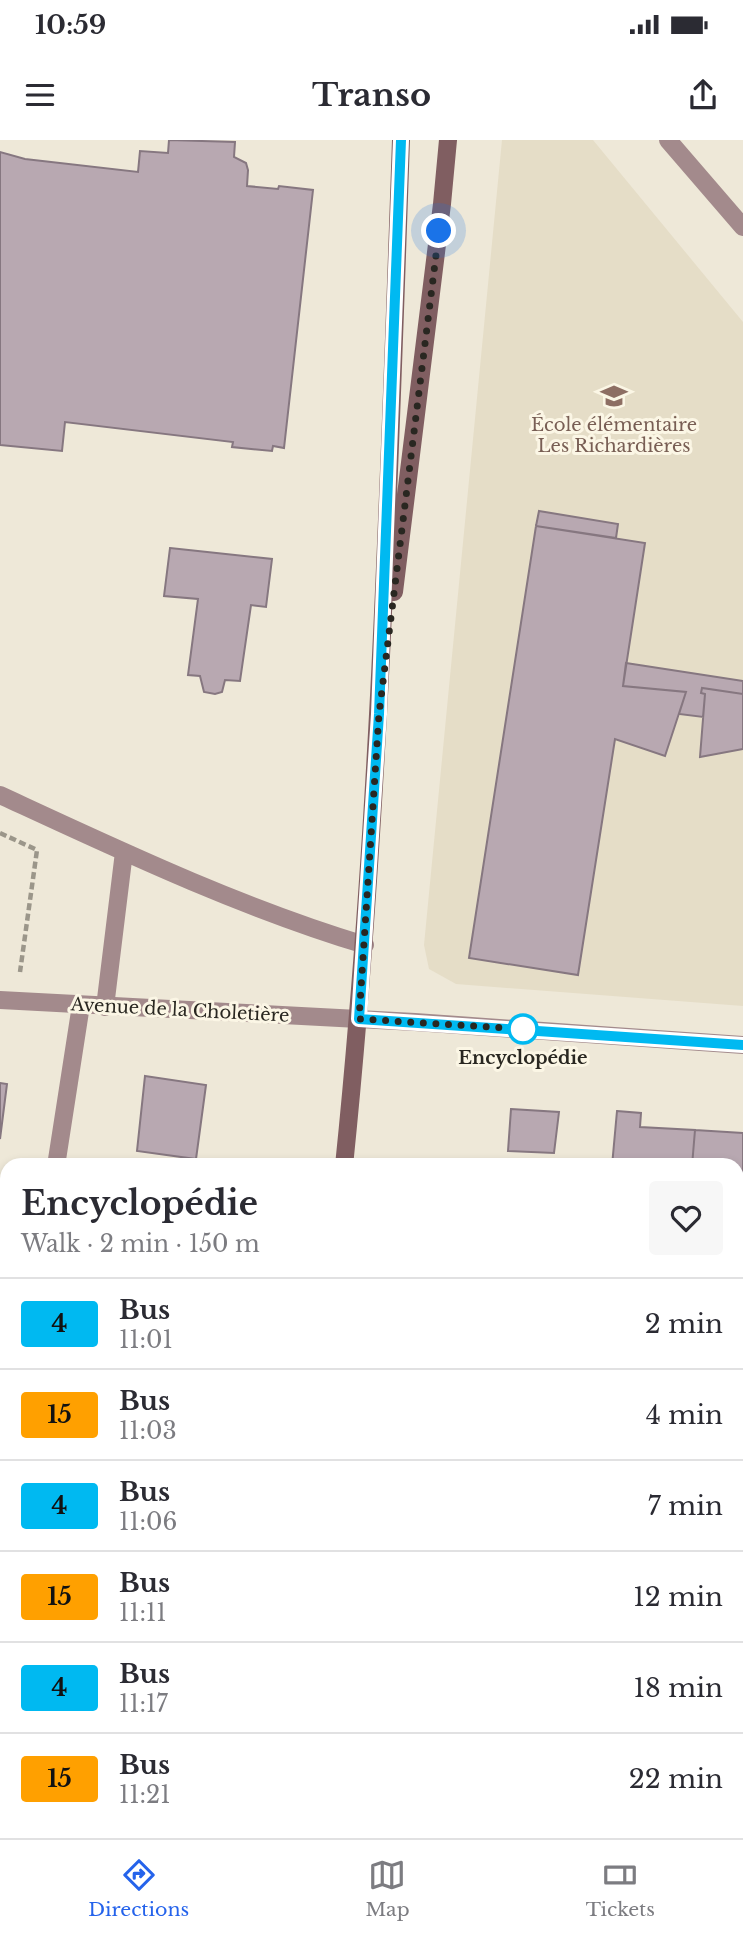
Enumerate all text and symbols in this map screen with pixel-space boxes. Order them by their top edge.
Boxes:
text: 10:59 [35,9,106,41]
text: Transo [312,75,431,115]
icon: menu [21,76,59,114]
icon: share [684,76,722,114]
your location [421,213,456,248]
school or university icon: École élémentaire Les Richardières [599,381,629,411]
place label: École élémentaire Les Richardières [531,413,697,457]
street label: Avenue de la Choletière [69,993,290,1027]
marker: Encyclopédie [508,1014,538,1044]
place label: Encyclopédie [458,1047,588,1069]
button: heart [649,1181,723,1255]
text: Encyclopédie [21,1183,258,1224]
text: Walk · 2 min · 150 m [21,1230,260,1258]
text: Bus [119,1294,170,1326]
text: 2 min [645,1308,723,1340]
text: 4 [52,1309,67,1338]
text: 11:01 [119,1326,173,1354]
text: Bus [119,1385,170,1417]
text: 4 min [646,1399,723,1431]
text: 15 [47,1400,72,1429]
text: 11:03 [119,1417,177,1445]
text: Bus [119,1476,170,1508]
text: 7 min [648,1490,723,1522]
text: 4 [52,1491,67,1520]
text: 11:06 [119,1508,177,1536]
text: Bus [119,1567,170,1599]
text: 12 min [633,1581,723,1613]
text: 15 [47,1582,72,1611]
text: 11:11 [119,1599,167,1627]
text: Bus [119,1658,170,1690]
text: 18 min [634,1672,723,1704]
text: 4 [52,1673,67,1702]
text: 11:17 [119,1690,168,1718]
text: Bus [119,1749,170,1781]
text: 22 min [629,1763,723,1795]
text: 15 [47,1764,72,1793]
text: 11:21 [119,1781,171,1809]
tab: Directions [88,1856,189,1921]
tab: Map [365,1856,410,1921]
tab: Tickets [586,1856,655,1921]

